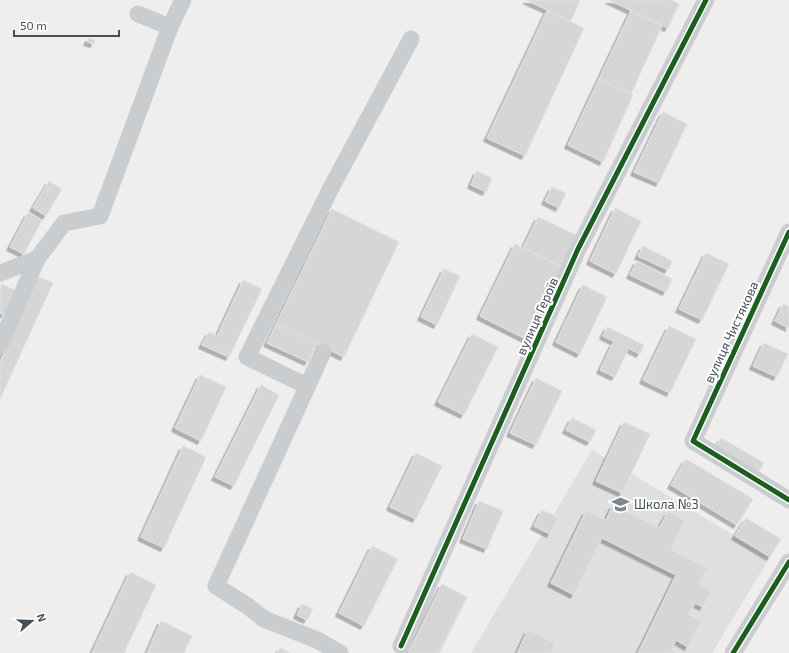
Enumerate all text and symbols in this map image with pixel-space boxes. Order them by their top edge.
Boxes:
scale bar [14,12,119,38]
text: 50 m [20,18,47,32]
street label: вулиця Героїв [513,275,561,357]
street label: вулиця Чистякова [700,279,762,385]
school or university icon: Школа №3 [611,494,631,514]
place label: Школа №3 [634,496,699,512]
north arrow [12,601,52,641]
text: N [34,612,49,624]

